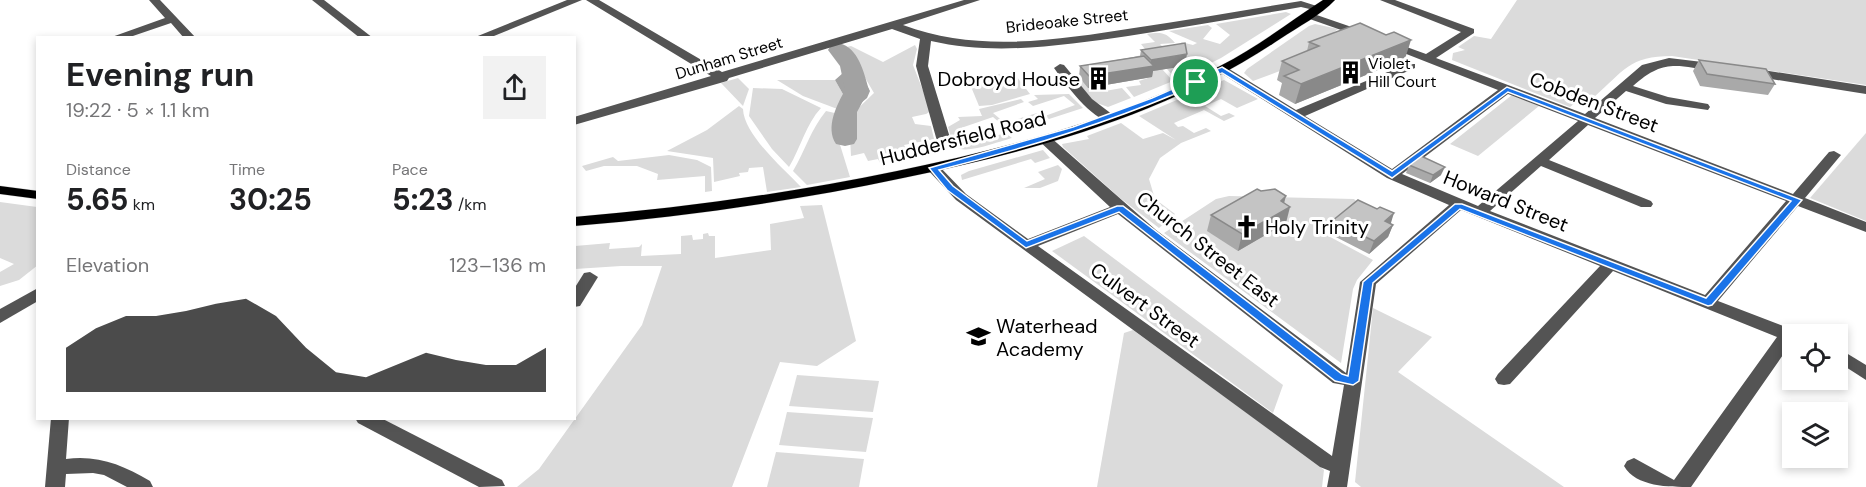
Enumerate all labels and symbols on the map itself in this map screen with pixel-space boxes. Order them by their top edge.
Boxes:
street label: Brideoake Street [1005,4,1129,38]
street label: Dunham Street [673,32,785,84]
place label: Violet Hill Court [1368,53,1436,92]
pin [1170,56,1221,107]
building icon: Violet Hill Court [1337,59,1363,85]
street label: Cobden Street [1526,65,1662,139]
place label: Dobroyd House [937,66,1080,92]
building icon: Dobroyd House [1085,66,1111,92]
street label: Huddersfield Road [877,105,1049,171]
street label: Howard Street [1440,164,1572,238]
street label: Church Street East [1131,185,1285,313]
church icon: Holy Trinity [1234,214,1260,240]
place label: Holy Trinity [1265,214,1369,240]
street label: Culvert Street [1085,257,1205,353]
place label: Waterhead Academy [996,313,1098,362]
school or university icon: Waterhead Academy [965,324,991,350]

